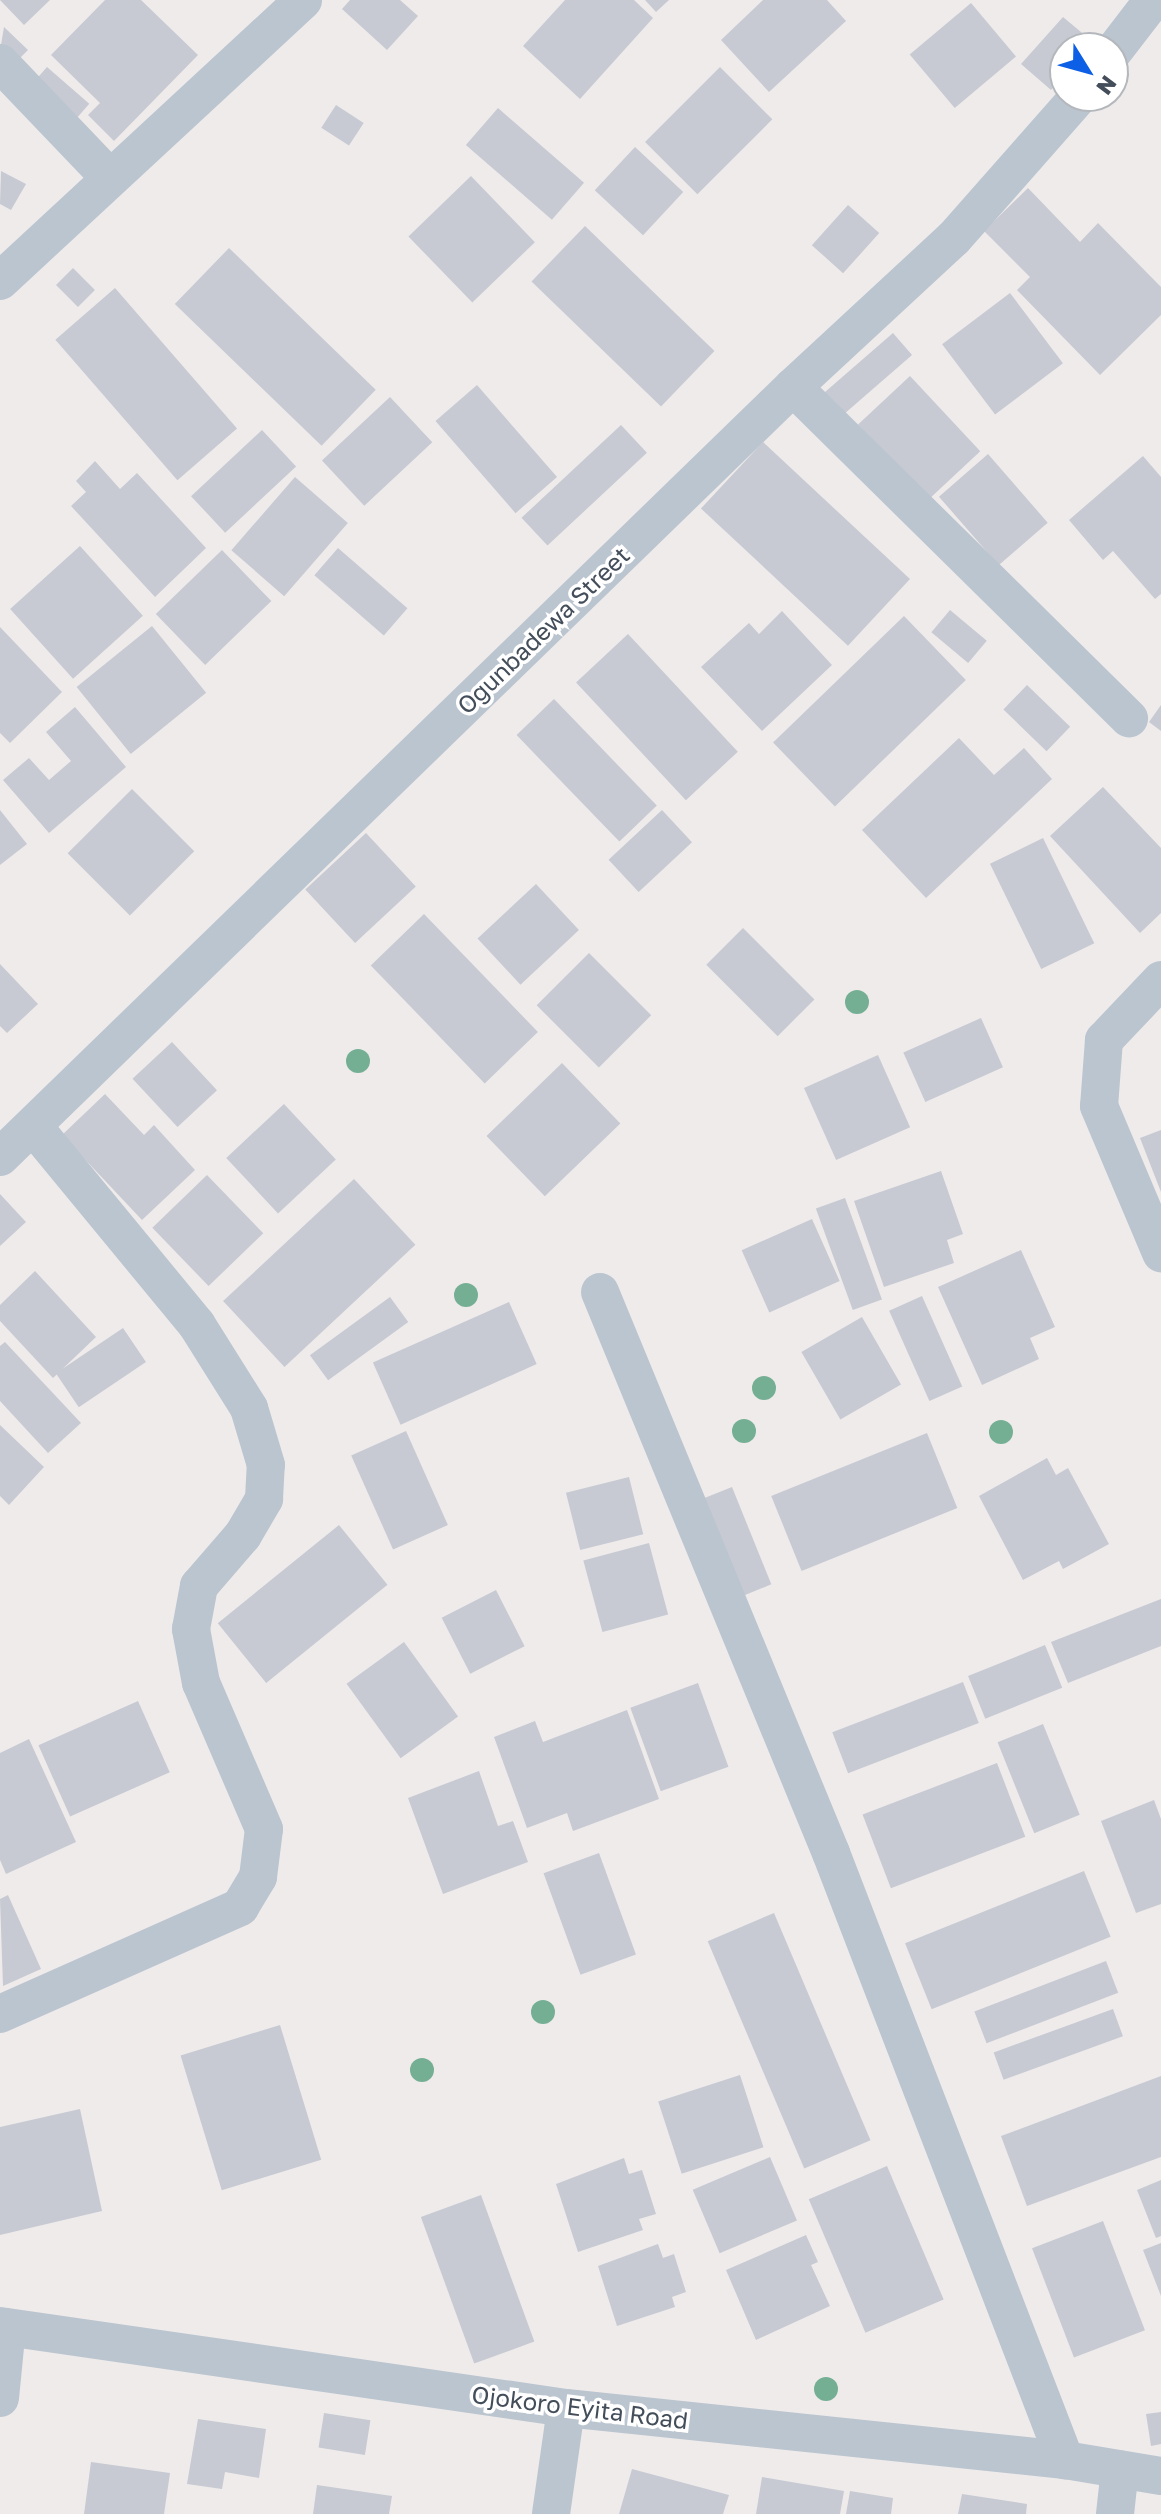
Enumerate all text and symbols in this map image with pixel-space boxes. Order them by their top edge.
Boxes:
north arrow [1049,32,1129,112]
text: N [1091,71,1123,100]
street label: Ogunbadewa Street [451,540,635,720]
street label: Ojokoro Eyita Road [470,2379,690,2435]

